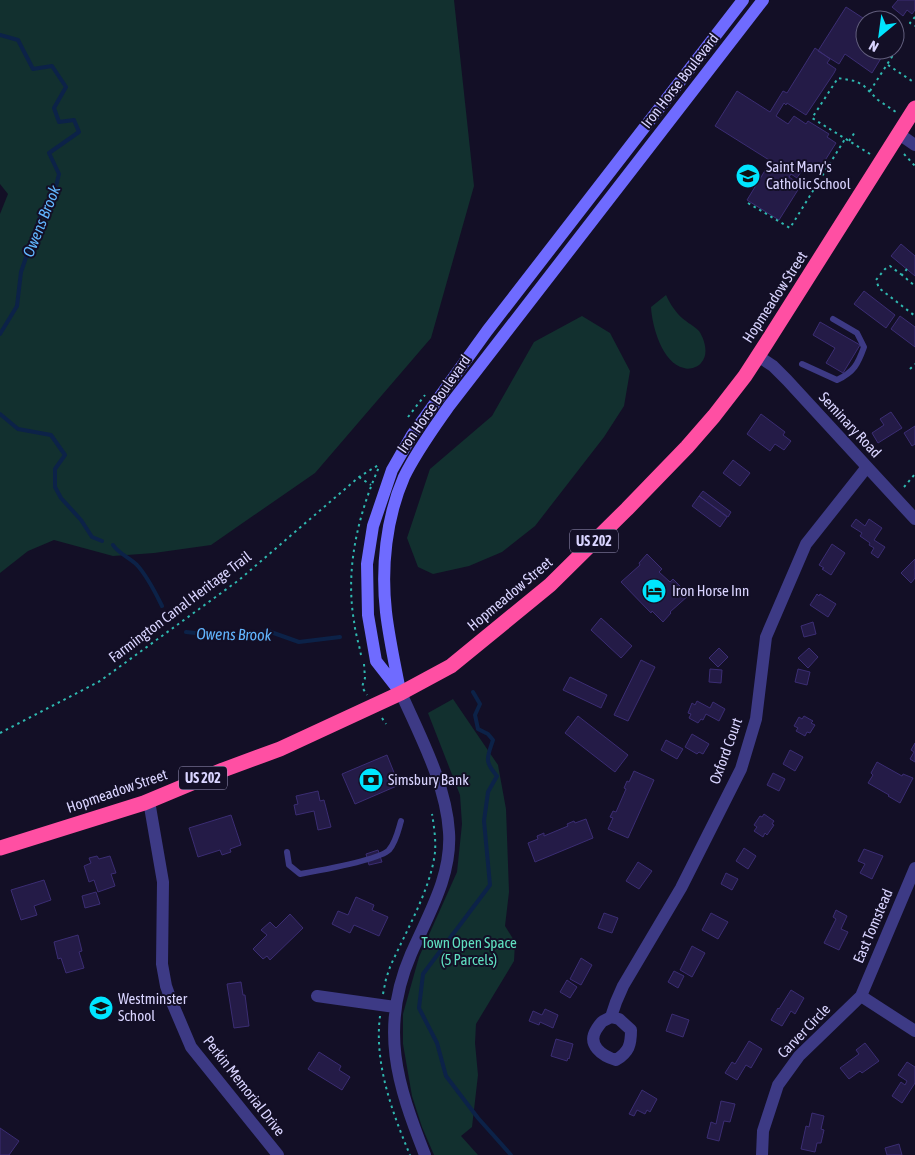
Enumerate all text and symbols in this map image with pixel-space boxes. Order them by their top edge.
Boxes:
north arrow [855,10,905,60]
street label: Iron Horse Boulevard [637,30,722,131]
text: N [866,37,881,55]
place label: Saint Mary's Catholic School [766,158,851,192]
school or university icon: Saint Mary's Catholic School [735,163,761,189]
water label: Owens Brook [19,182,64,259]
street label: Hopmeadow Street [739,248,810,346]
street label: Iron Horse Boulevard [394,352,474,456]
street label: Seminary Road [816,389,885,461]
road number: US 202 [570,530,618,552]
street label: Farmington Canal Heritage Trail [105,548,254,666]
street label: Hopmeadow Street [464,553,556,634]
hotel icon: Iron Horse Inn [641,578,667,604]
place label: Iron Horse Inn [672,582,749,599]
water label: Owens Brook [196,624,273,644]
street label: Oxford Court [706,715,745,786]
street label: Hopmeadow Street [64,765,169,816]
road number: US 202 [179,766,227,790]
bank icon: Simsbury Bank [358,767,384,793]
place label: Simsbury Bank [388,771,469,788]
street label: East Tomstead [849,886,896,965]
park label: Town Open Space (5 Parcels) [421,934,517,968]
place label: Westminster School [118,990,188,1024]
school or university icon: Westminster School [88,995,114,1021]
street label: Carver Circle [774,1000,834,1061]
street label: Perkin Memorial Drive [200,1032,289,1139]

